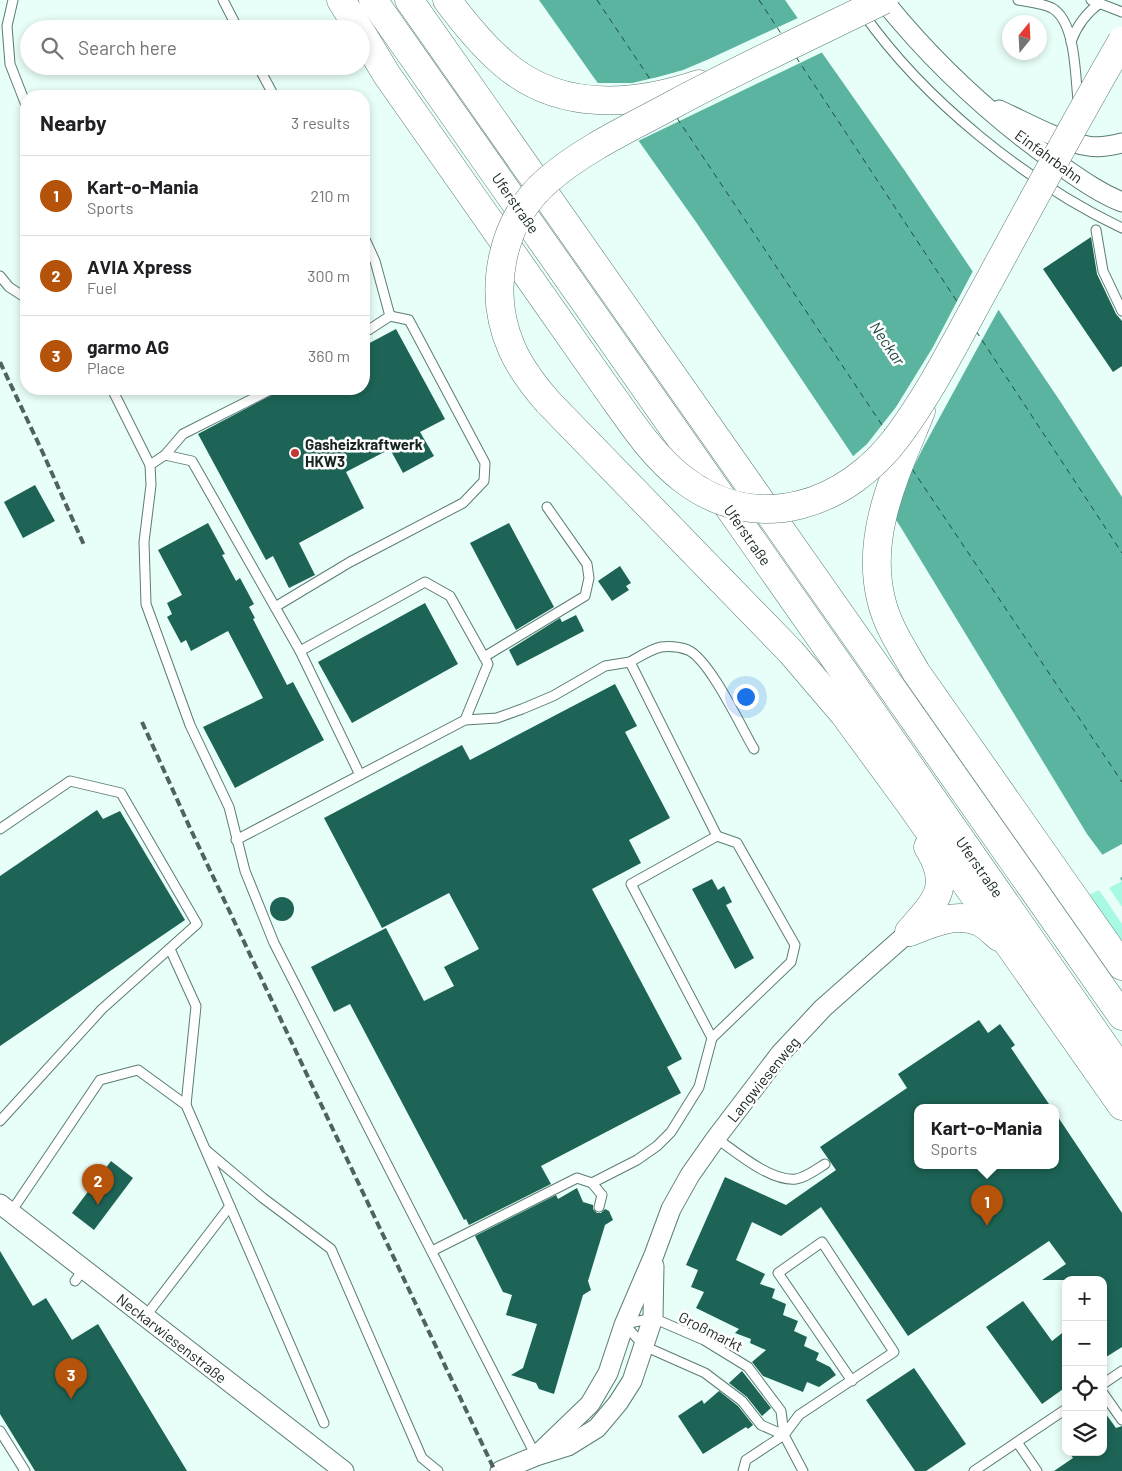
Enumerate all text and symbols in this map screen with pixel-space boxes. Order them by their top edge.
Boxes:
north arrow [1002,15,1047,60]
search box [20,20,370,75]
icon: search [38,34,66,62]
text: Search here [78,36,177,59]
text: Nearby [40,110,106,135]
text: 3 results [291,113,350,132]
street label: Einfahrbahn [1012,125,1086,187]
street label: Uferstraße [489,169,543,237]
text: Kart-o-Mania [87,175,198,198]
text: 1 [53,186,59,205]
text: 210 m [311,186,350,205]
text: Sports [87,198,133,217]
text: AVIA Xpress [87,255,192,278]
text: 2 [52,266,60,285]
text: 300 m [307,266,350,285]
text: Fuel [87,278,117,297]
water label: Neckar [867,318,910,370]
text: garmo AG [87,335,169,358]
text: 3 [52,346,60,365]
text: 360 m [308,346,350,365]
text: Place [87,358,125,377]
place label: Gasheizkraftwerk HKW3 [305,435,423,470]
marker: Gasheizkraftwerk HKW3 [289,447,301,459]
street label: Uferstraße [721,501,775,569]
your location [733,684,759,710]
street label: Uferstraße [953,833,1007,901]
street label: Langwiesenweg [723,1033,803,1125]
popup [914,1104,1059,1169]
text: Kart-o-Mania [931,1116,1042,1139]
text: Sports [931,1139,977,1158]
pin: 2 [82,1164,114,1205]
pin: 1 [971,1185,1003,1226]
map controls [1062,1276,1107,1456]
button: + [1062,1276,1107,1321]
street label: Neckarwiesenstraße [113,1289,231,1387]
street label: Großmarkt [676,1307,746,1355]
button: − [1062,1321,1107,1366]
pin: 3 [55,1358,87,1399]
button: locate [1062,1366,1107,1411]
button: layers [1062,1411,1107,1456]

